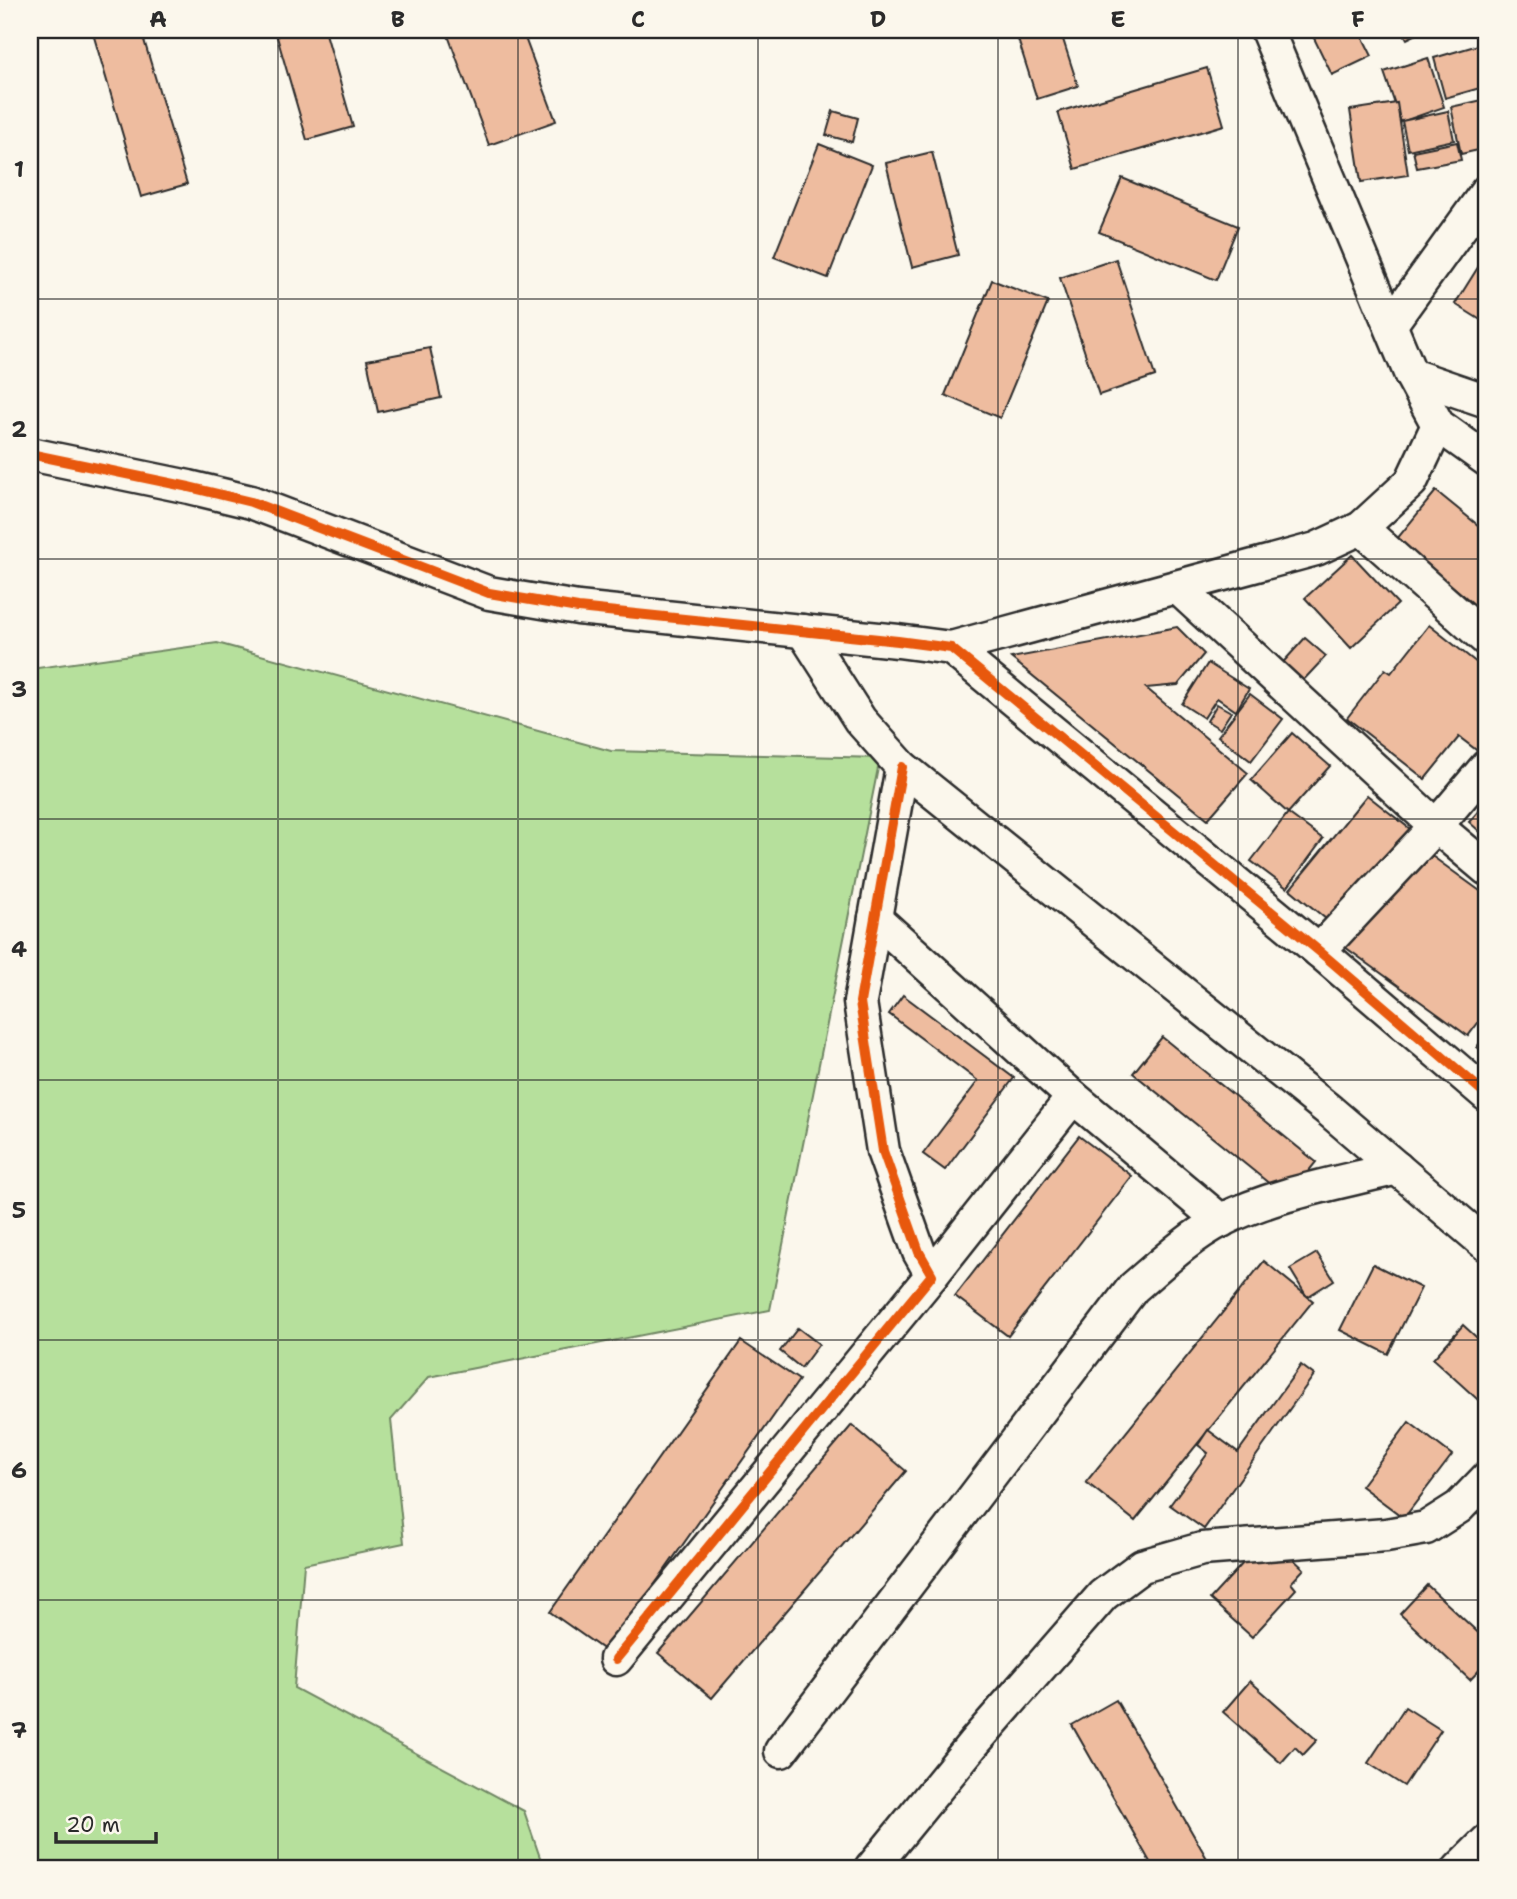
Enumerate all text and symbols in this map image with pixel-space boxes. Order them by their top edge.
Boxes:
text: A [149,4,167,34]
text: B [391,4,405,34]
text: C [631,4,645,34]
text: D [870,4,886,34]
text: E [1110,4,1126,34]
text: F [1351,4,1365,34]
text: 1 [14,154,24,184]
text: 2 [11,414,27,444]
text: 3 [11,674,27,704]
text: 4 [11,934,27,964]
text: 5 [12,1195,26,1225]
text: 6 [11,1455,27,1485]
text: 7 [11,1715,27,1745]
scale bar [56,1801,156,1845]
text: 20 m [66,1811,120,1839]

